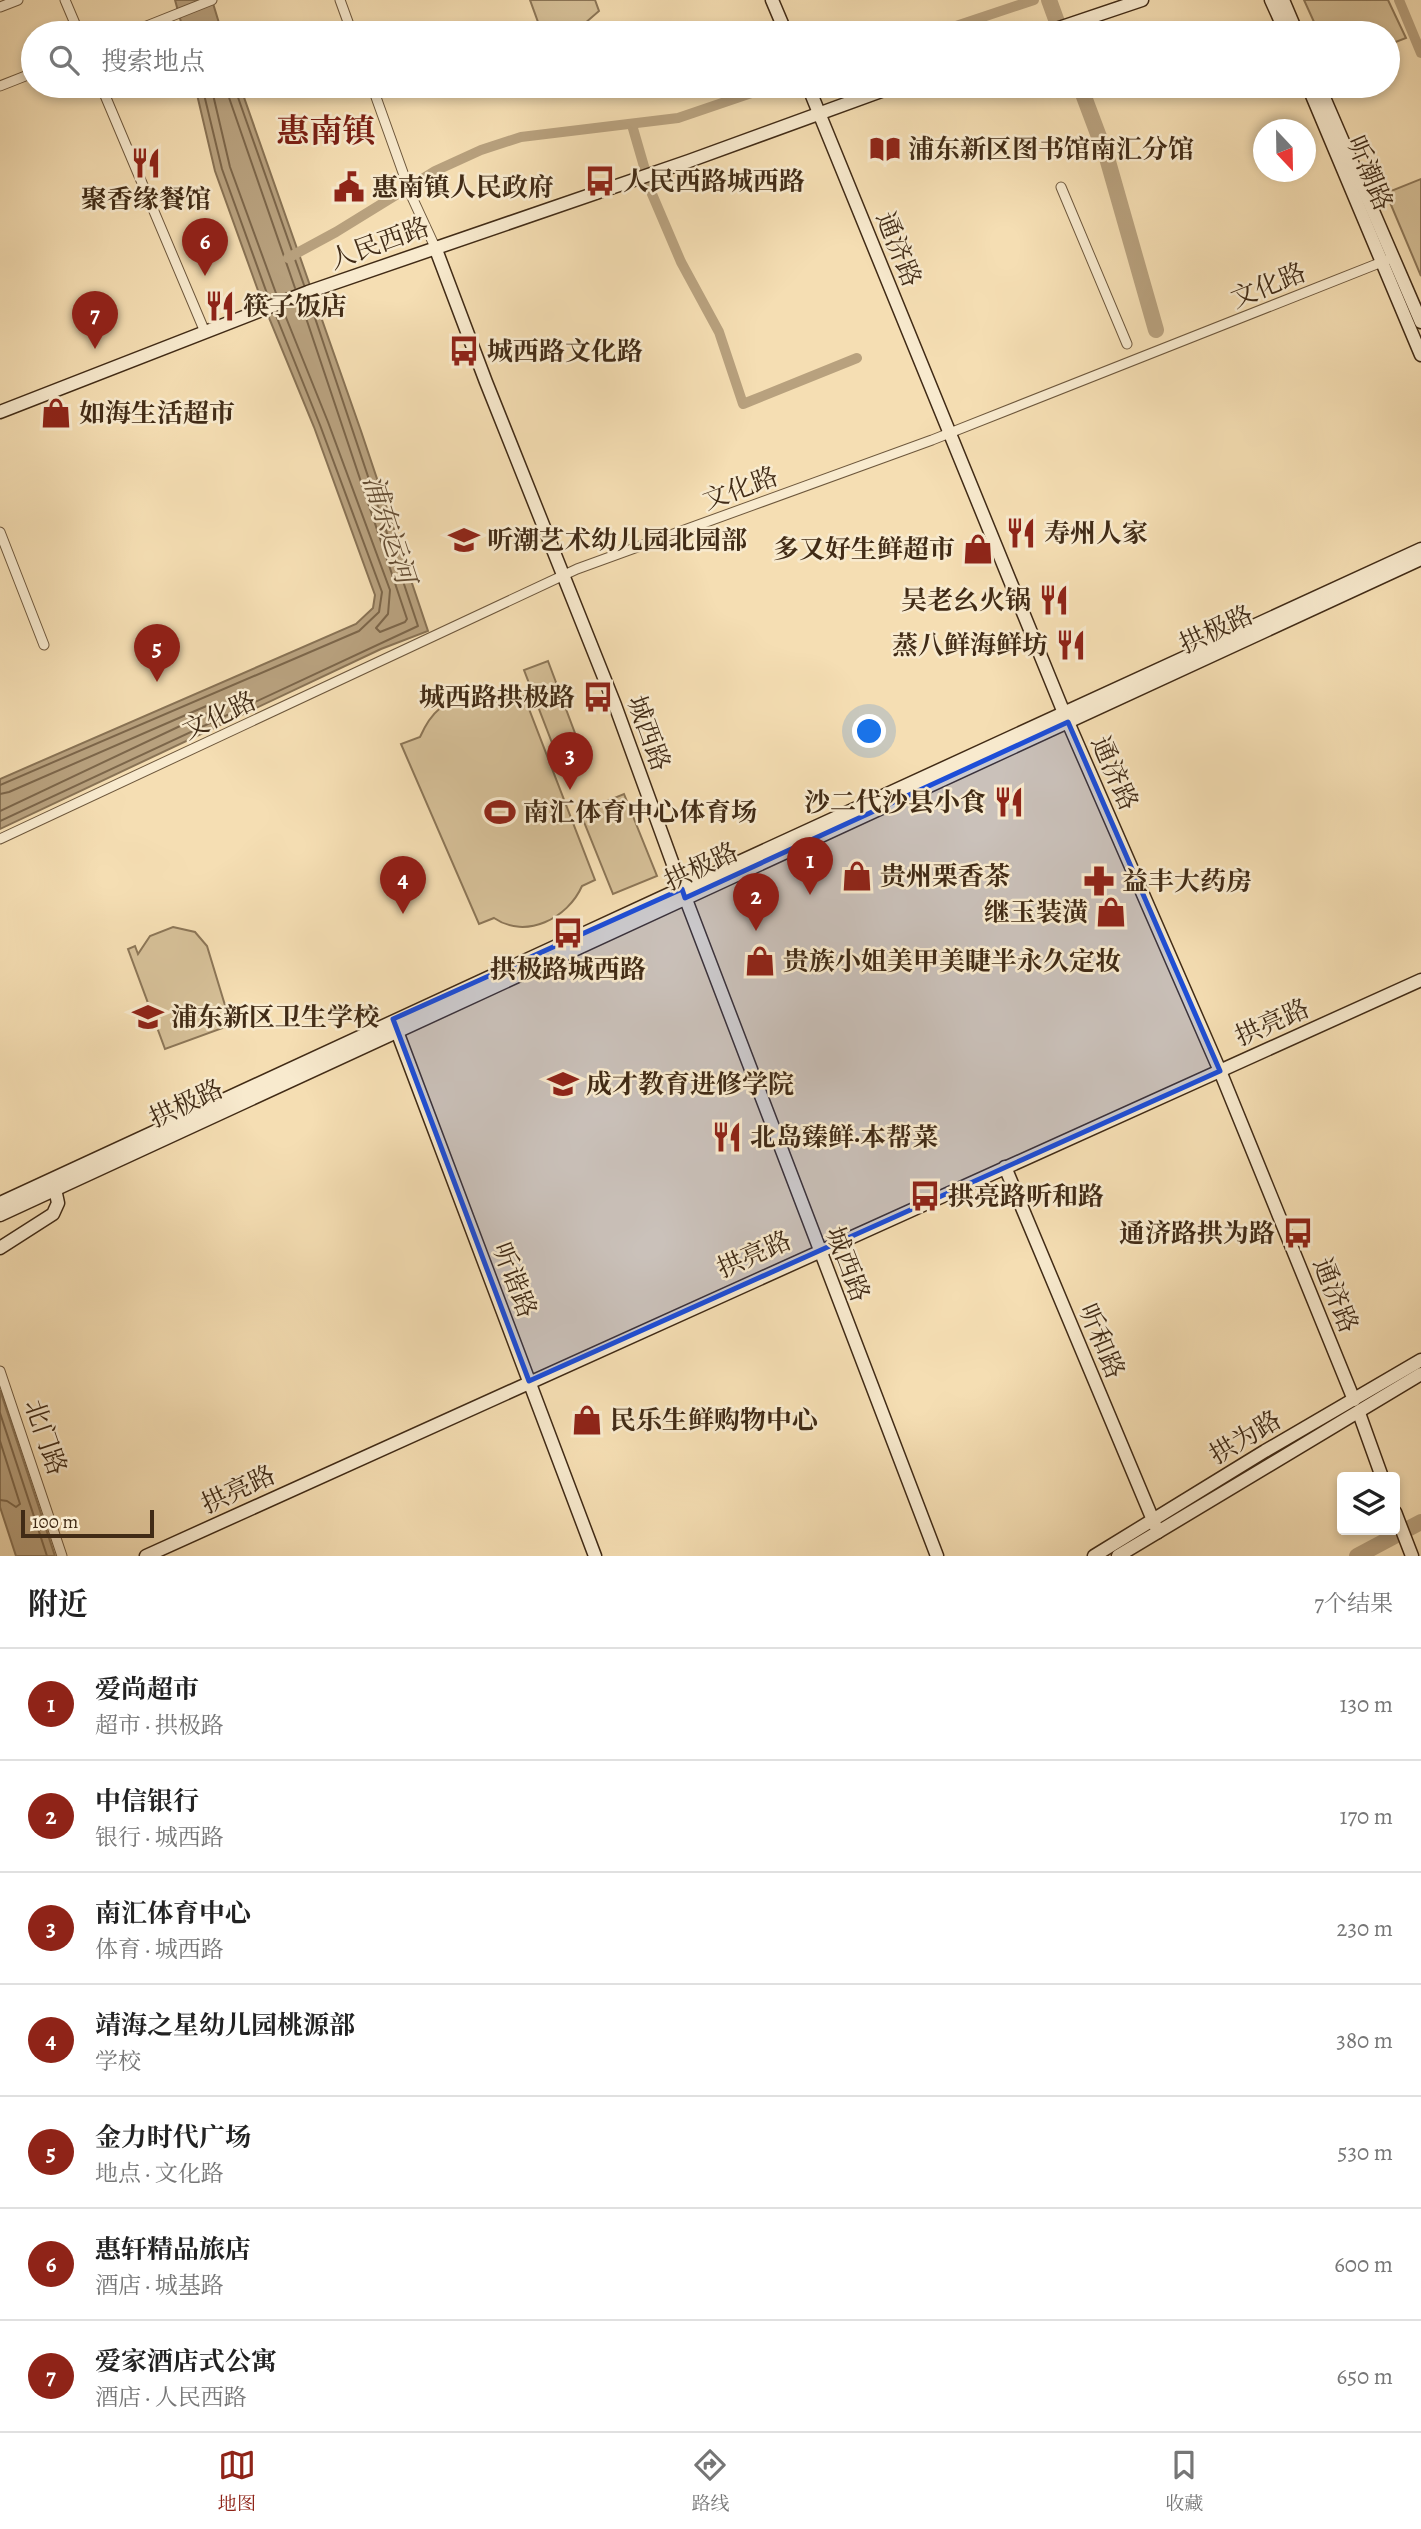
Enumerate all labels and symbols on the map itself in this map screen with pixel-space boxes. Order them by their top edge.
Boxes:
district label: 惠南镇 [277,108,376,153]
north arrow [1253,119,1316,182]
street label: 听潮路 [1338,130,1401,216]
library icon: 浦东新区图书馆南汇分馆 [868,132,902,166]
place label: 浦东新区图书馆南汇分馆 [908,132,1194,167]
restaurant icon: 聚香缘餐馆 [129,146,163,180]
bus stop icon: 人民西路城西路 [583,164,617,198]
place label: 人民西路城西路 [623,164,805,199]
public building icon: 惠南镇人民政府 [332,170,366,204]
place label: 惠南镇人民政府 [372,170,554,205]
place label: 聚香缘餐馆 [81,182,211,217]
street label: 通济路 [868,206,929,292]
street label: 人民西路 [324,209,434,278]
pin: 6 [182,218,228,276]
street label: 文化路 [1225,255,1311,316]
restaurant icon: 筷子饭店 [203,289,237,323]
place label: 筷子饭店 [243,289,347,324]
pin: 7 [72,291,118,349]
bus stop icon: 城西路文化路 [447,334,481,368]
place label: 城西路文化路 [487,334,643,369]
shop icon: 如海生活超市 [39,396,73,430]
place label: 如海生活超市 [79,396,235,431]
street label: 文化路 [698,459,783,518]
water label: 浦东运河 [354,470,426,593]
restaurant icon: 寿州人家 [1004,516,1038,550]
place label: 寿州人家 [1044,516,1148,551]
school or university icon: 听潮艺术幼儿园北园部 [447,523,481,557]
place label: 听潮艺术幼儿园北园部 [487,523,747,558]
place label: 多又好生鲜超市 [773,532,955,567]
shop icon: 多又好生鲜超市 [961,532,995,566]
place label: 吴老幺火锅 [901,583,1031,618]
restaurant icon: 吴老幺火锅 [1037,583,1071,617]
street label: 拱极路 [1173,597,1259,662]
pin: 5 [134,624,180,682]
place label: 蒸八鲜海鲜坊 [892,628,1048,663]
restaurant icon: 蒸八鲜海鲜坊 [1054,628,1088,662]
place label: 城西路拱极路 [419,680,575,715]
bus stop icon: 城西路拱极路 [581,680,615,714]
street label: 文化路 [176,683,262,748]
street label: 城西路 [619,691,678,776]
your location [852,714,886,748]
street label: 通济路 [1083,730,1146,816]
pin: 3 [547,732,593,790]
place label: 沙二代沙县小食 [804,785,986,820]
restaurant icon: 沙二代沙县小食 [992,785,1026,819]
sports icon: 南汇体育中心体育场 [483,795,517,829]
place label: 南汇体育中心体育场 [523,795,757,830]
street label: 拱极路 [658,834,744,899]
pin: 1 [787,837,833,895]
pin: 4 [380,856,426,914]
shop icon: 贵州栗香茶 [840,859,874,893]
place label: 贵州栗香茶 [880,859,1010,894]
pharmacy icon: 益丰大药房 [1082,864,1116,898]
place label: 益丰大药房 [1122,864,1252,899]
pin: 2 [733,873,779,931]
place label: 继玉装潢 [984,895,1088,930]
shop icon: 继玉装潢 [1094,895,1128,929]
bus stop icon: 拱极路城西路 [551,916,585,950]
shop icon: 贵族小姐美甲美睫半永久定妆 [743,944,777,978]
place label: 贵族小姐美甲美睫半永久定妆 [783,944,1121,979]
place label: 拱极路城西路 [490,952,646,987]
street label: 拱亮路 [1229,991,1315,1054]
school or university icon: 浦东新区卫生学校 [131,1000,165,1034]
place label: 浦东新区卫生学校 [171,1000,379,1035]
school or university icon: 成才教育进修学院 [546,1067,580,1101]
place label: 成才教育进修学院 [586,1067,794,1102]
street label: 拱极路 [143,1071,229,1136]
restaurant icon: 北岛臻鲜·本帮菜 [710,1120,744,1154]
place label: 北岛臻鲜·本帮菜 [750,1120,938,1155]
bus stop icon: 拱亮路听和路 [908,1179,942,1213]
place label: 拱亮路听和路 [948,1179,1104,1214]
place label: 通济路拱为路 [1119,1216,1275,1251]
bus stop icon: 通济路拱为路 [1281,1216,1315,1250]
street label: 城西路 [817,1221,878,1307]
street label: 拱亮路 [711,1223,797,1286]
street label: 听谐路 [484,1237,545,1323]
street label: 通济路 [1305,1252,1366,1338]
street label: 听和路 [1070,1298,1133,1384]
street label: 北门路 [16,1395,75,1480]
street label: 拱为路 [1203,1402,1288,1473]
shop icon: 民乐生鲜购物中心 [570,1403,604,1437]
place label: 民乐生鲜购物中心 [610,1403,818,1438]
street label: 拱亮路 [195,1457,281,1522]
scale bar [21,1507,154,1539]

